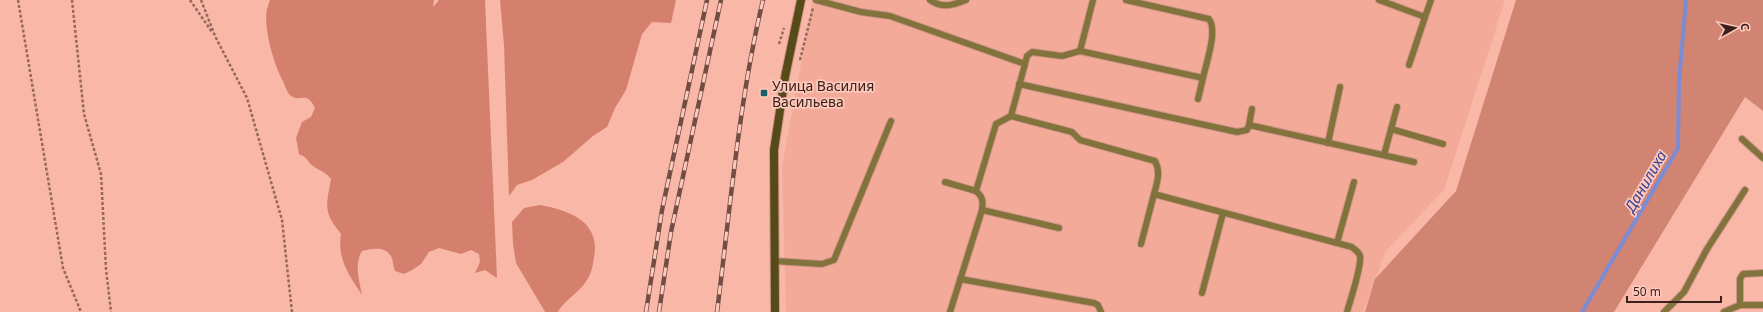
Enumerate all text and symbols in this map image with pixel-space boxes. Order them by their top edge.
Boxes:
north arrow [1715,8,1755,48]
text: С [1737,22,1753,31]
place label: Улица Василия Васильева [772,76,874,111]
marker: Улица Василия Васильева [759,88,769,98]
water label: Данилиха [1618,146,1671,217]
scale bar [1627,278,1721,304]
text: 50 m [1633,283,1661,300]

